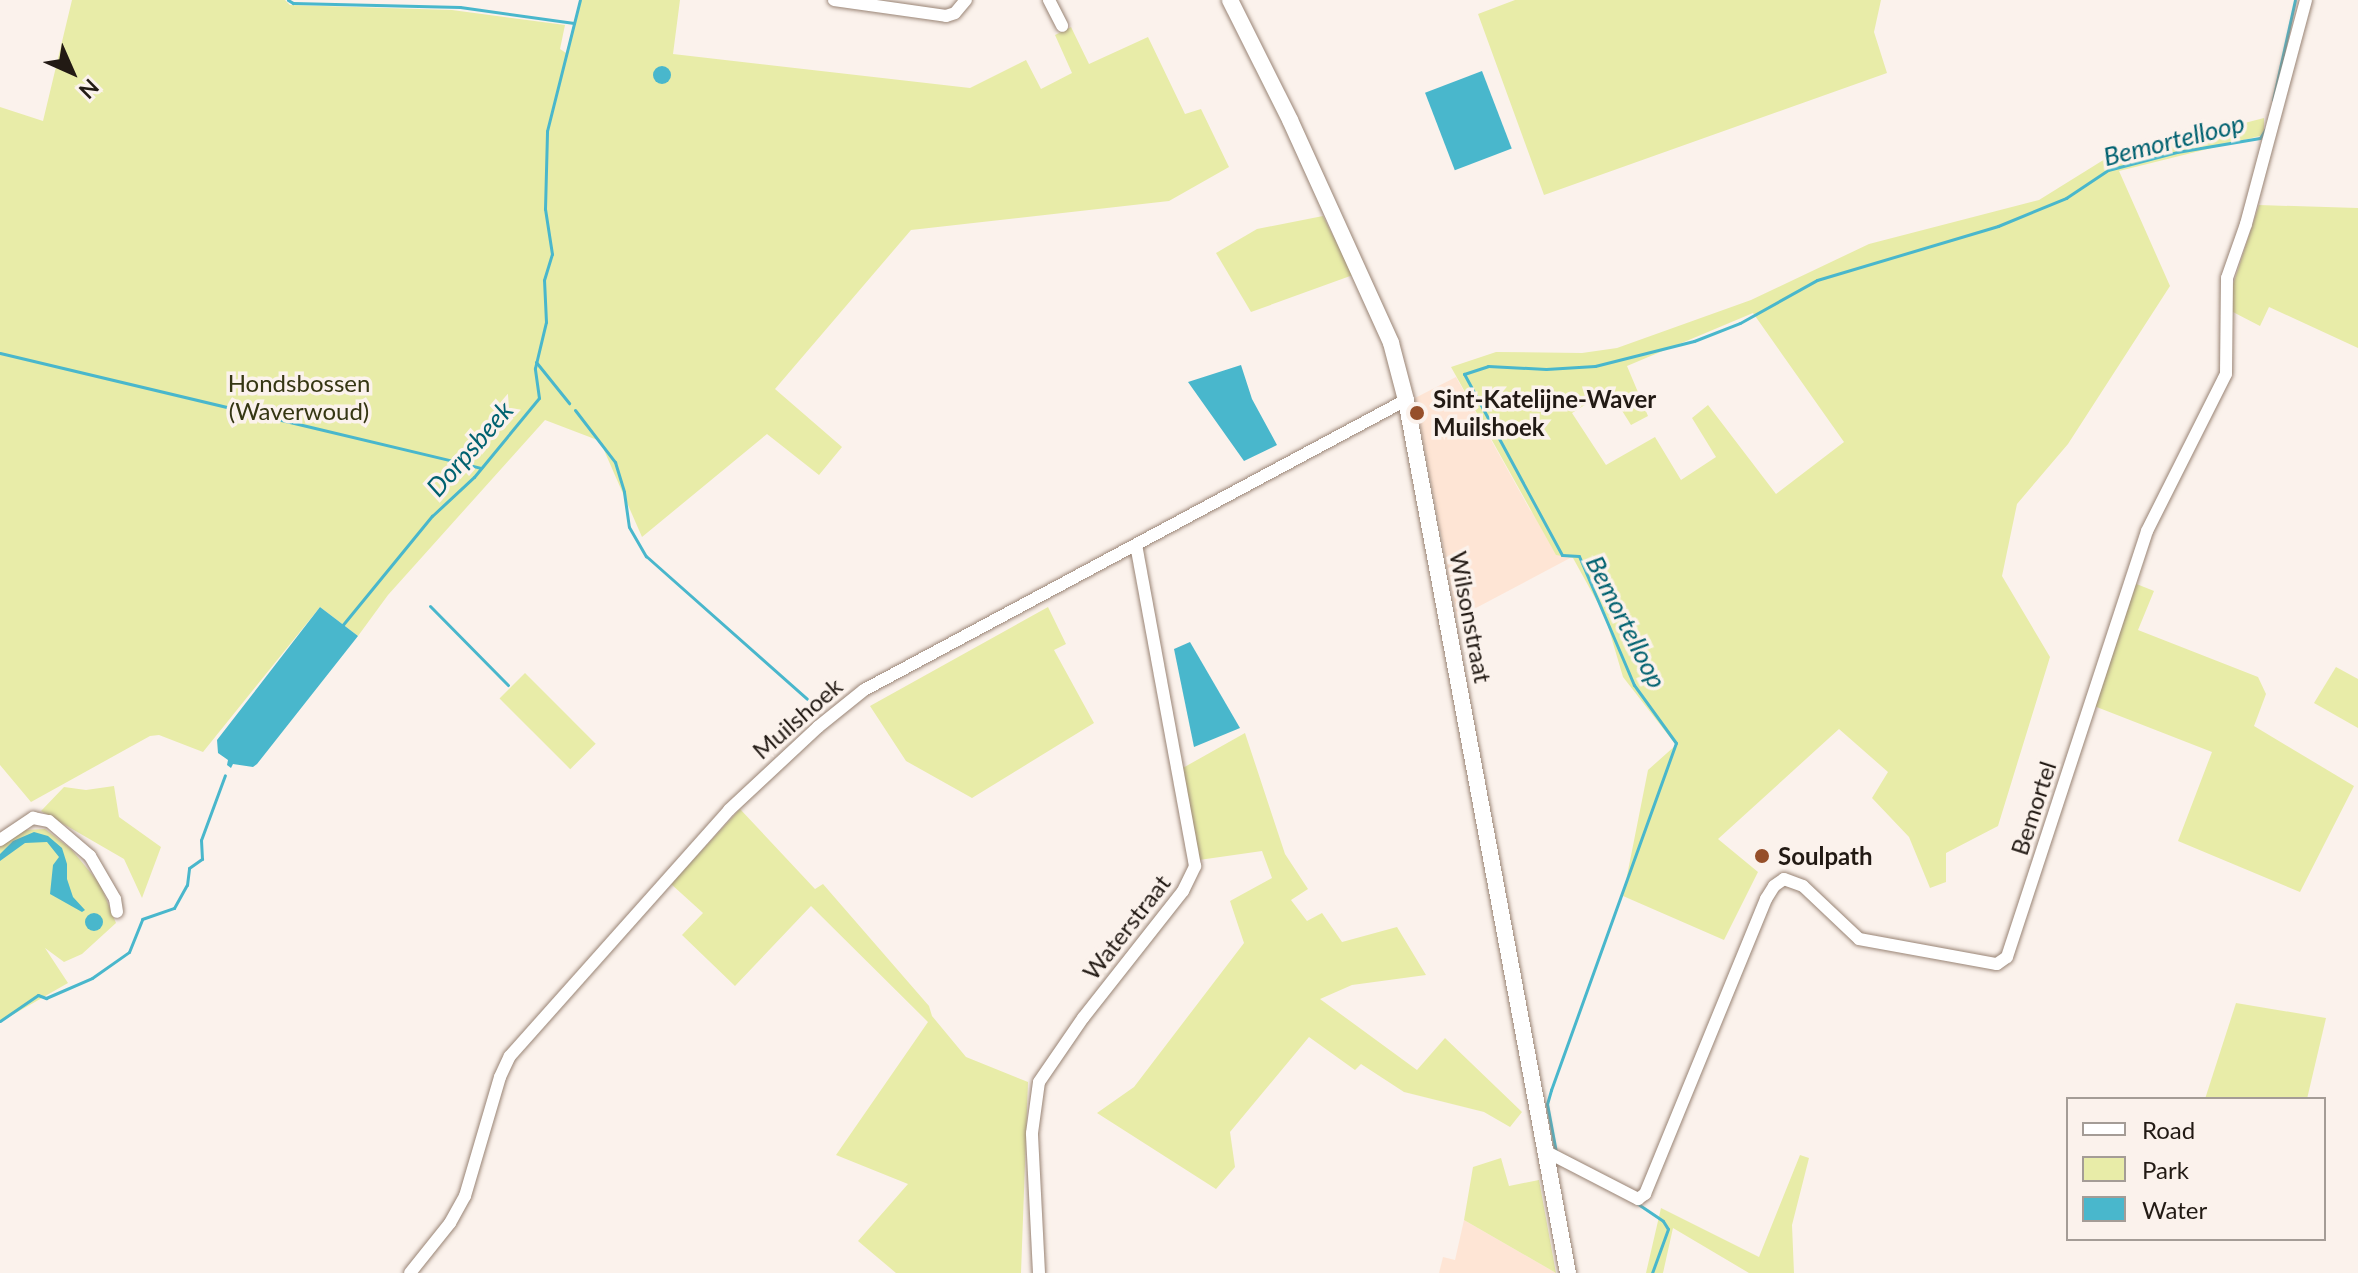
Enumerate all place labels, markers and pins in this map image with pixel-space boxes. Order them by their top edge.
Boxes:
place label: Sint-Katelijne-Waver Muilshoek [1433,385,1656,441]
marker: Sint-Katelijne-Waver Muilshoek [1408,404,1426,422]
place label: Soulpath [1778,842,1873,870]
marker: Soulpath [1753,847,1771,865]

